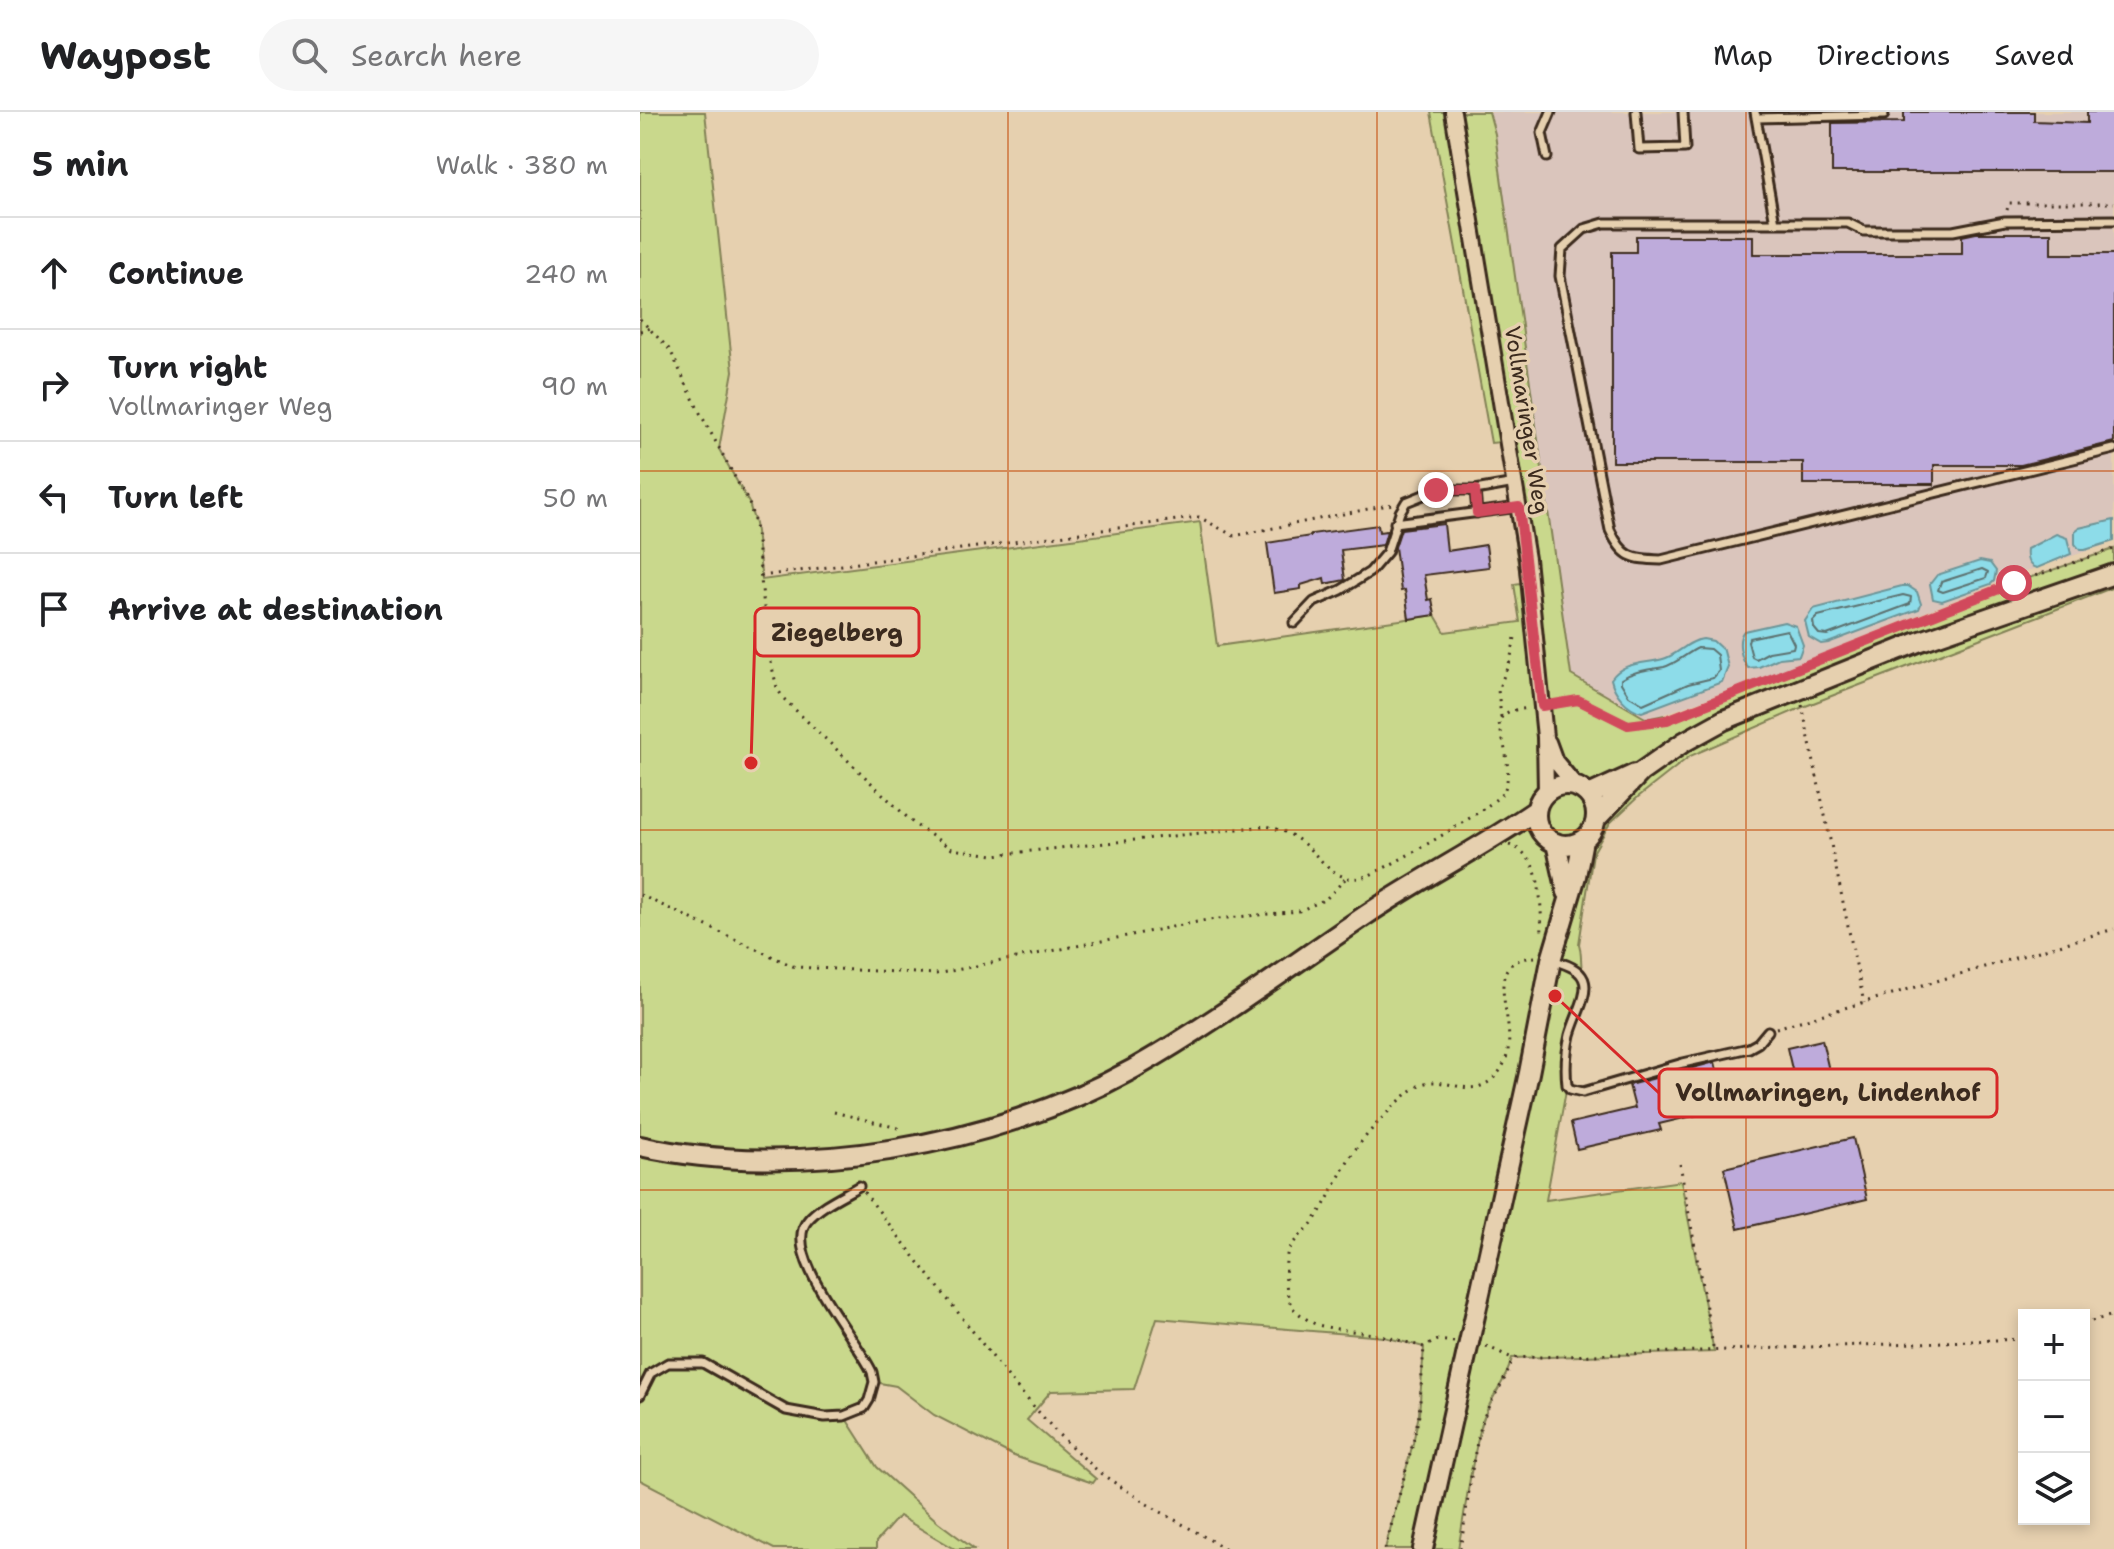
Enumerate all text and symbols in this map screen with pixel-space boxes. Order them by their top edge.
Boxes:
search box [259,19,819,91]
text: Waypost [40,30,211,81]
icon: search [287,33,331,77]
text: Search here [351,35,522,76]
text: Map [1713,36,1773,74]
text: Directions [1817,36,1951,74]
text: Saved [1995,36,2074,74]
text: 5 min [32,141,129,187]
text: Walk · 380 m [435,147,608,182]
icon: ahead [32,251,76,295]
text: Continue [108,253,244,294]
text: 240 m [524,256,608,291]
street label: Vollmaringer Weg [1498,324,1556,516]
text: Turn right [108,347,267,388]
icon: right [32,363,76,407]
text: 90 m [541,368,608,403]
text: Vollmaringer Weg [108,388,333,423]
route end [1418,472,1454,508]
icon: left [32,475,76,519]
text: Turn left [108,477,243,518]
text: 50 m [543,480,608,515]
route start [1996,565,2032,601]
icon: arrive [32,587,76,631]
text: Arrive at destination [108,589,443,630]
callout: Ziegelberg [755,608,919,656]
text: Ziegelberg [771,617,903,649]
callout: Vollmaringen, Lindenhof [1659,1069,1997,1117]
text: Vollmaringen, Lindenhof [1675,1077,1981,1109]
map controls [2018,1309,2090,1525]
button: + [2018,1309,2090,1381]
button: − [2018,1381,2090,1453]
button: layers [2018,1453,2090,1525]

